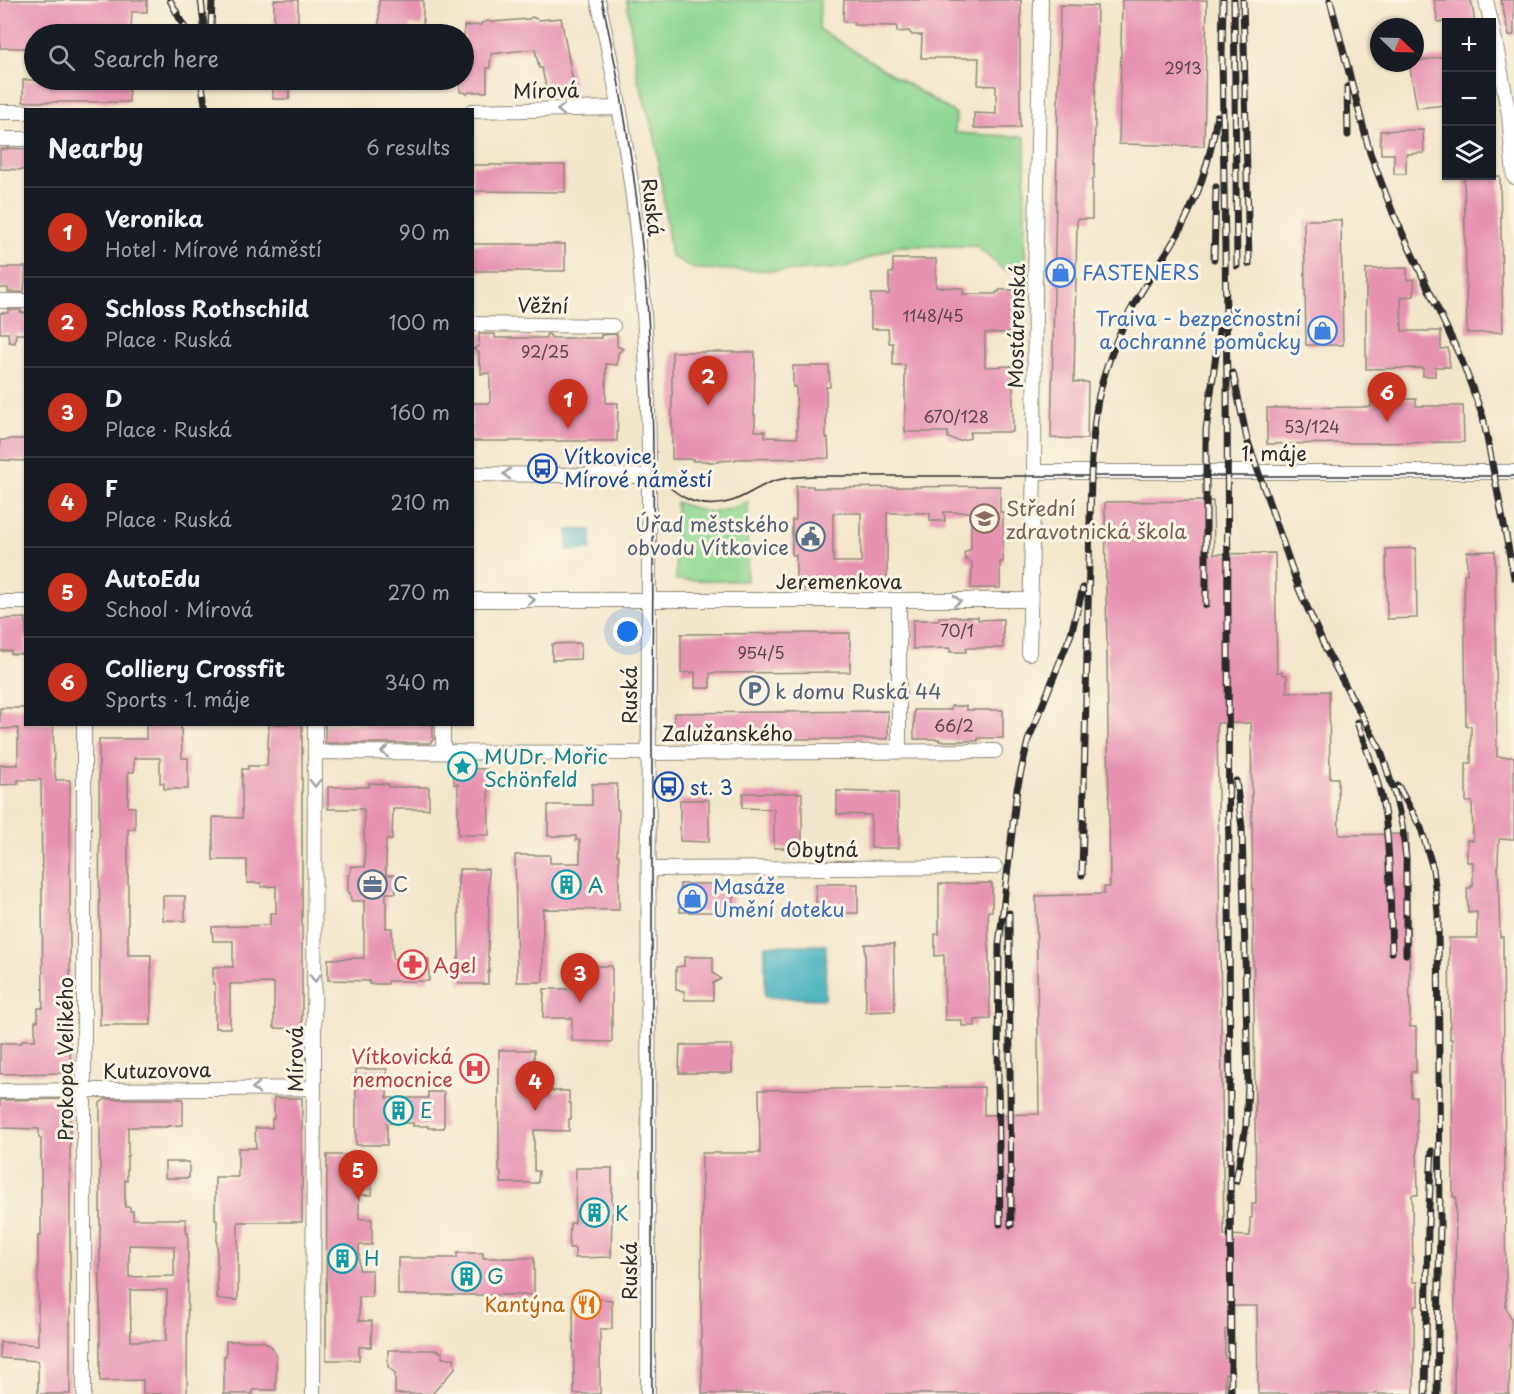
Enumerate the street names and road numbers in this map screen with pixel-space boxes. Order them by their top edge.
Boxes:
street label: Mírová [513,74,580,106]
street label: Ruská [635,176,671,238]
street label: Mostárenská [1000,263,1032,389]
street label: Věžní [517,290,569,320]
street label: 1. máje [1241,438,1307,468]
street label: Jeremenkova [776,566,903,596]
street label: Ruská [614,665,644,724]
street label: Zalužanského [661,718,793,748]
street label: Obytná [786,834,859,864]
street label: Prokopa Velikého [50,977,80,1141]
street label: Mírová [280,1025,310,1092]
street label: Kutuzovova [103,1054,212,1086]
street label: Ruská [614,1241,644,1300]

